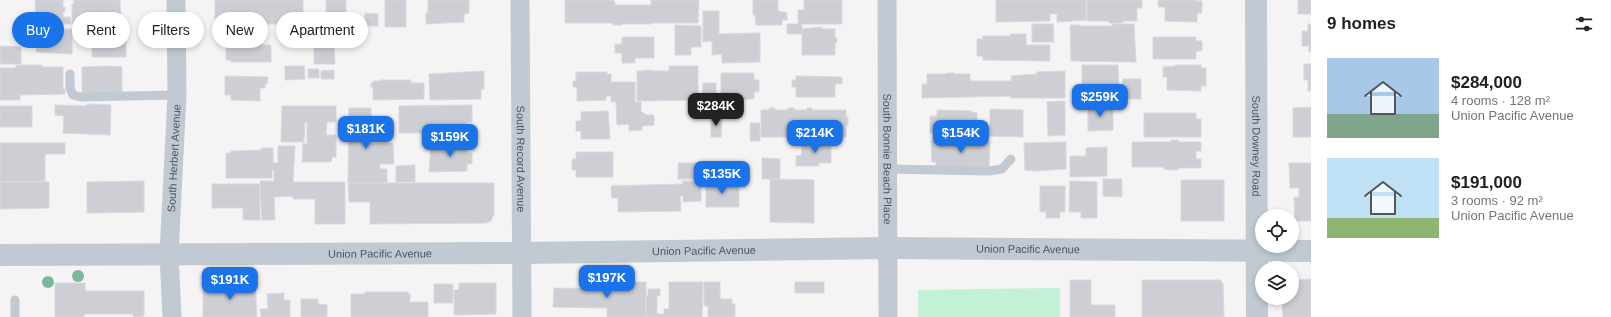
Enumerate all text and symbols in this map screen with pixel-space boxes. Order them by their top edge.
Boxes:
chip: Buy [12,12,64,48]
chip: Rent [72,12,130,48]
chip: Filters [138,12,204,48]
chip: New [212,12,268,48]
chip: Apartment [276,12,368,48]
icon: filters [1573,13,1595,35]
text: 9 homes [1327,14,1396,33]
text: $284,000 [1451,73,1522,92]
icon: home [1359,74,1407,122]
pin: $259K [1072,84,1128,118]
text: $259K [1081,89,1119,104]
pin: $284K [688,93,744,127]
street label: South Bonnie Beach Place [881,93,894,225]
text: 4 rooms · 128 m² [1451,93,1550,108]
street label: South Downey Road [1250,95,1263,197]
text: $284K [697,98,735,113]
street label: South Herbert Avenue [165,104,183,213]
street label: South Record Avenue [515,105,527,213]
text: Union Pacific Avenue [1451,108,1574,123]
pin: $181K [338,116,394,150]
pin: $214K [787,120,843,154]
pin: $154K [933,120,989,154]
text: $181K [347,121,385,136]
pin: $159K [422,124,478,158]
text: $214K [796,125,834,140]
text: $154K [942,125,980,140]
text: $159K [431,129,469,144]
pin: $135K [694,161,750,195]
text: $135K [703,166,741,181]
text: $191,000 [1451,173,1522,192]
icon: home [1359,174,1407,222]
text: 3 rooms · 92 m² [1451,193,1543,208]
text: Union Pacific Avenue [1451,208,1574,223]
map controls [1255,209,1299,305]
button: locate [1255,209,1299,253]
street label: Union Pacific Avenue [976,243,1080,255]
street label: Union Pacific Avenue [652,244,756,257]
street label: Union Pacific Avenue [328,247,432,260]
button: layers [1255,261,1299,305]
pin: $197K [579,265,635,299]
pin: $191K [202,267,258,301]
text: $197K [588,270,626,285]
text: $191K [211,272,249,287]

